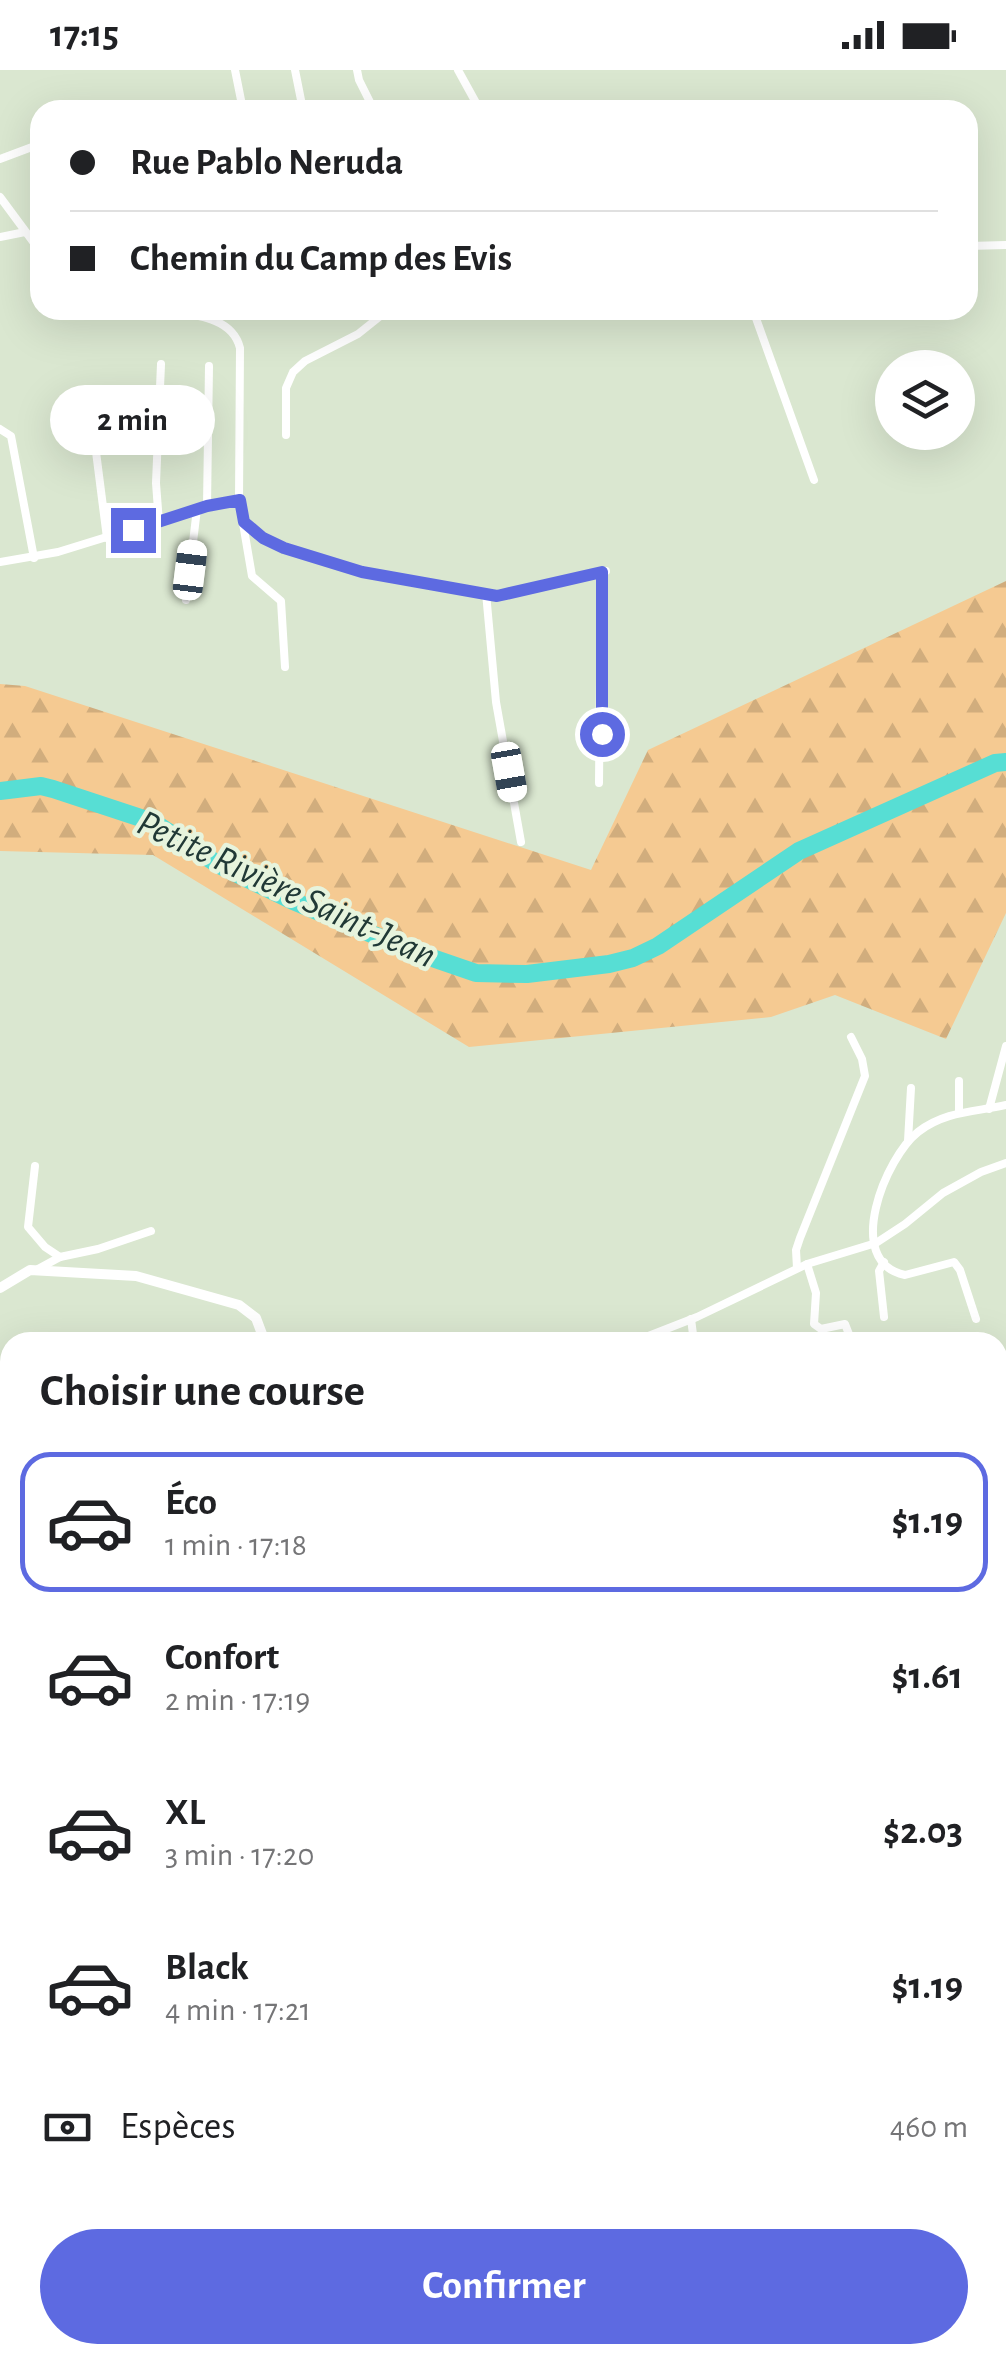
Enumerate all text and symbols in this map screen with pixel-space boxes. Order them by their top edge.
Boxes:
text: 17:15 [50,16,119,54]
text: Rue Pablo Neruda [130,144,403,182]
text: Chemin du Camp des Evis [130,240,512,278]
map controls [875,350,975,450]
button: layers [875,350,975,450]
callout: 2 min [51,385,216,455]
text: 2 min [97,404,168,436]
route end [111,508,156,553]
car [171,538,209,602]
route start [580,712,625,757]
car [489,740,529,804]
water label: Petite Rivière Saint-Jean [131,804,441,976]
text: Choisir une course [40,1369,365,1414]
icon: car [45,1477,135,1567]
text: Éco [165,1484,217,1522]
text: $1.19 [891,1503,963,1541]
text: 1 min · 17:18 [165,1529,307,1561]
icon: car [45,1632,135,1722]
text: Confort [165,1639,279,1677]
text: $1.61 [891,1658,963,1696]
text: 2 min · 17:19 [165,1684,310,1716]
icon: car [45,1787,135,1877]
text: XL [165,1794,205,1832]
text: $2.03 [883,1813,963,1851]
text: 3 min · 17:20 [165,1839,314,1871]
icon: car [45,1942,135,2032]
text: Black [165,1949,249,1987]
text: $1.19 [891,1968,963,2006]
text: 4 min · 17:21 [165,1994,311,2026]
icon: cash [40,2100,95,2155]
text: Espèces [120,2108,235,2146]
text: 460 m [890,2111,968,2143]
button: Confirmer [40,2229,968,2344]

